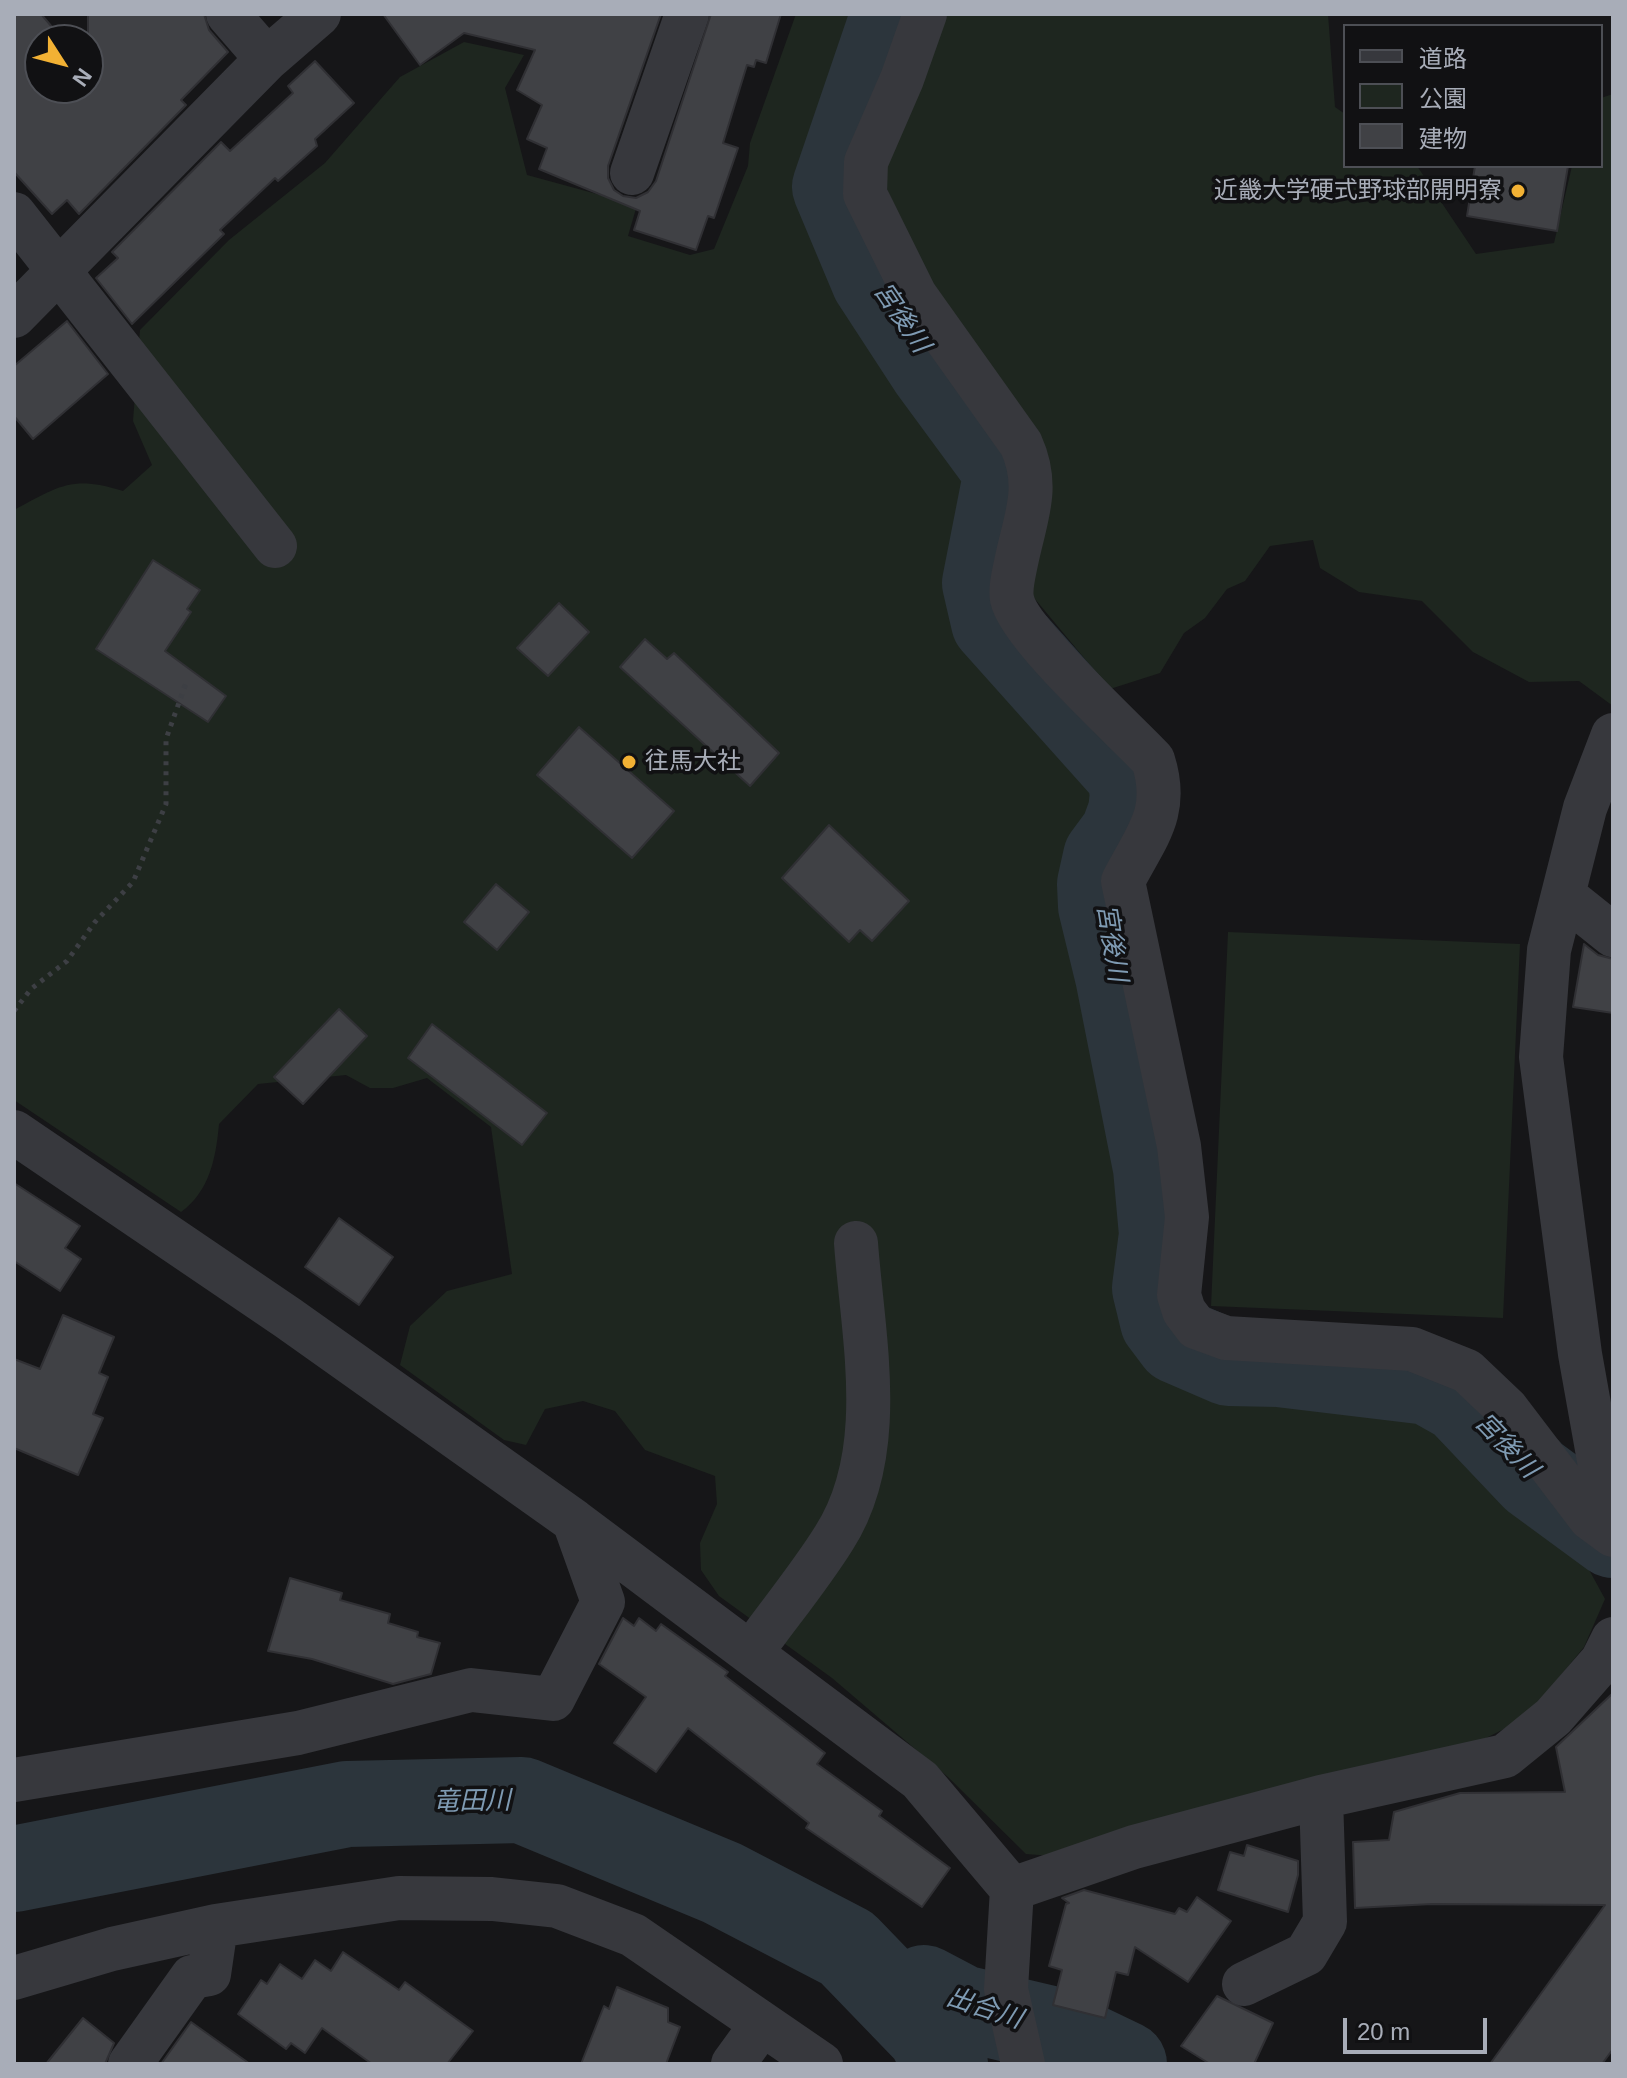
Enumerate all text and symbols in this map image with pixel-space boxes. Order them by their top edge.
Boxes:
north arrow [24,24,104,104]
legend [1343,24,1603,168]
text: 道路 [1419,45,1467,72]
text: N [67,63,97,91]
text: 公園 [1419,85,1467,112]
text: 建物 [1419,125,1467,152]
place label: 近畿大学硬式野球部開明寮 [1214,177,1502,205]
marker: 近畿大学硬式野球部開明寮 [1509,182,1527,200]
water label: 宮後川 [866,277,936,359]
place label: 往馬大社 [645,748,741,776]
marker: 往馬大社 [620,753,638,771]
water label: 宮後川 [1089,902,1133,984]
water label: 宮後川 [1468,1407,1544,1485]
water label: 竜田川 [433,1786,511,1818]
water label: 出合川 [942,1982,1026,2036]
scale bar [1347,2002,1491,2052]
text: 20 m [1357,2018,1410,2045]

